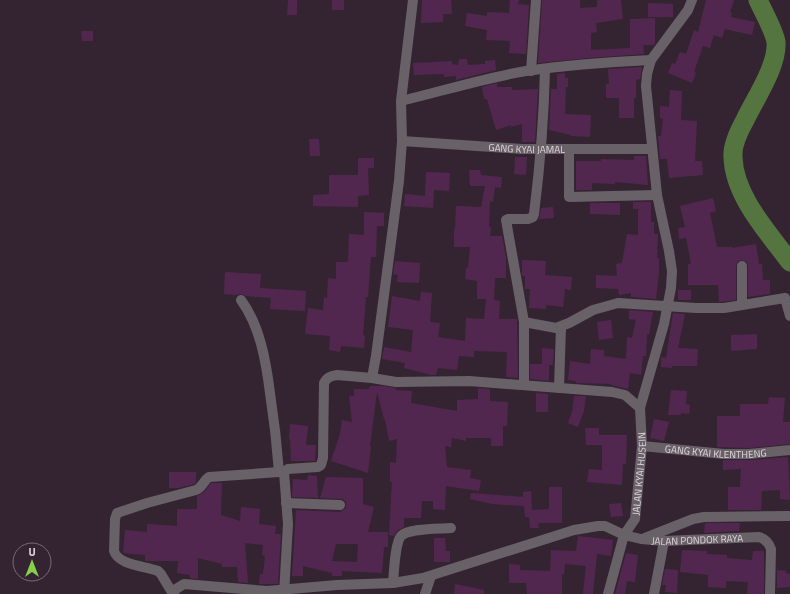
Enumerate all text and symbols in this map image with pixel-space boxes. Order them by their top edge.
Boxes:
street label: GANG KYAI JAMAL [488,140,565,157]
street label: JALAN KYAI HUSEIN [628,432,650,516]
street label: GANG KYAI KLENTHENG [664,441,767,462]
street label: JALAN PONDOK RAYA [651,531,743,549]
north arrow [12,542,52,582]
text: U [28,544,36,560]

